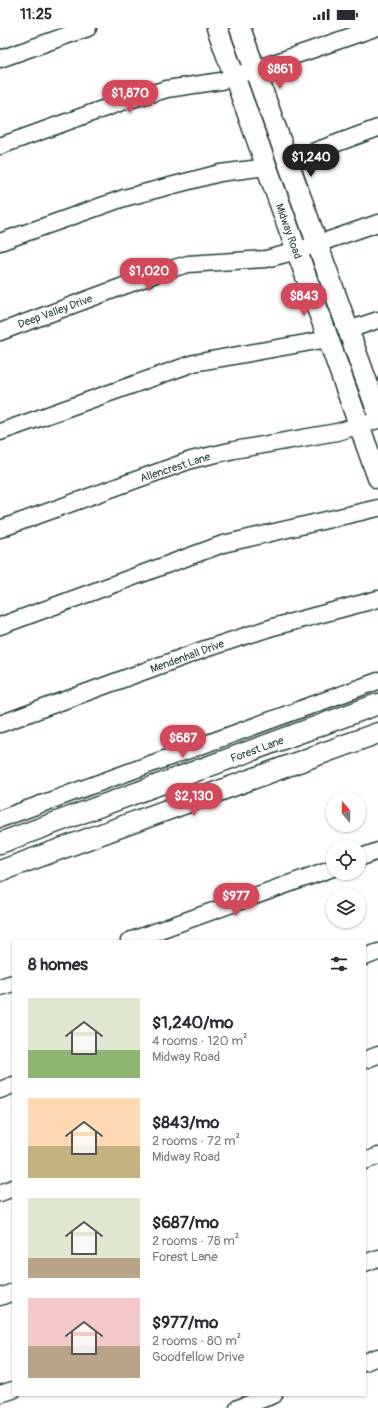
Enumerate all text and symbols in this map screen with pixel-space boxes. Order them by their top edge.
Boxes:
text: 11:25 [20,5,52,24]
pin: $861 [256,56,304,90]
text: $861 [267,61,293,77]
pin: $1,870 [97,80,163,114]
text: $1,870 [111,85,149,101]
pin: $1,240 [278,144,344,178]
text: $1,240 [291,149,331,165]
street label: Midway Road [273,202,305,260]
pin: $1,020 [116,258,182,292]
text: $1,020 [129,263,169,279]
pin: $843 [280,283,328,317]
text: $843 [290,288,318,304]
street label: Deep Valley Drive [16,292,95,331]
street label: Allencrest Lane [138,450,212,485]
street label: Mendenhall Drive [148,637,226,676]
pin: $687 [159,725,207,759]
text: $687 [169,730,197,746]
street label: Forest Lane [229,734,286,765]
pin: $2,130 [161,783,227,817]
text: $2,130 [175,788,213,804]
north arrow [326,792,366,832]
map controls [326,792,366,928]
button: locate [326,840,366,880]
pin: $977 [212,883,260,917]
text: $977 [222,888,250,904]
button: layers [326,888,366,928]
icon: filters [328,953,350,975]
text: 8 homes [28,954,88,975]
text: $1,240/mo [152,1012,233,1033]
icon: home [60,1014,108,1062]
text: 4 rooms · 120 m² [152,1033,247,1049]
text: Midway Road [152,1049,220,1065]
text: $843/mo [152,1112,219,1133]
icon: home [60,1114,108,1162]
text: 2 rooms · 72 m² [152,1133,240,1149]
text: Midway Road [152,1149,220,1165]
text: $687/mo [152,1212,219,1233]
icon: home [60,1214,108,1262]
text: 2 rooms · 78 m² [152,1233,239,1249]
text: Forest Lane [152,1249,218,1265]
text: $977/mo [152,1312,218,1333]
icon: home [60,1314,108,1362]
text: 2 rooms · 80 m² [152,1333,241,1349]
text: Goodfellow Drive [152,1349,244,1365]

